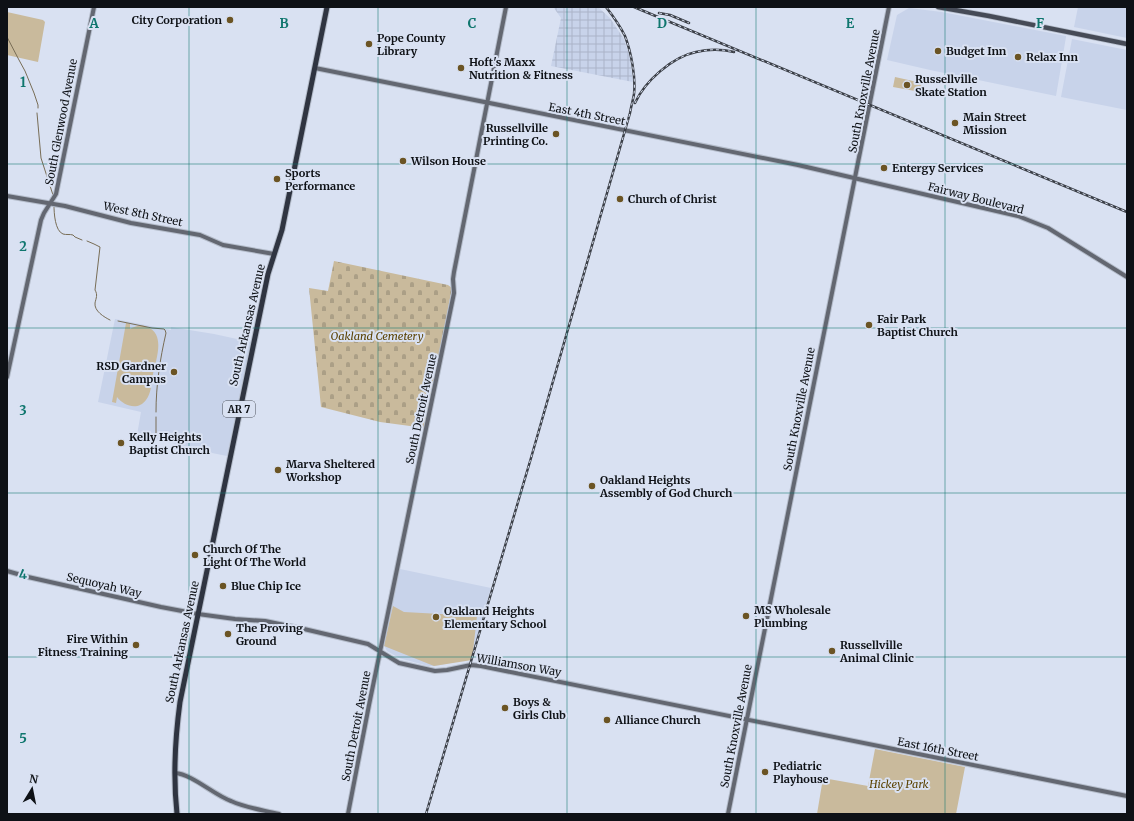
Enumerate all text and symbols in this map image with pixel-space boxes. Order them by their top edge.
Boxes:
place label: City Corporation [132,13,223,27]
text: A [88,15,99,32]
marker: City Corporation [225,15,235,25]
text: B [279,15,289,32]
text: C [468,15,477,32]
text: D [657,15,667,32]
text: E [846,15,855,32]
text: F [1036,15,1044,32]
street label: South Knoxville Avenue [845,28,883,154]
place label: Pope County Library [377,31,446,58]
marker: Pope County Library [364,39,374,49]
place label: Budget Inn [946,44,1007,58]
marker: Budget Inn [933,46,943,56]
place label: Relax Inn [1026,50,1079,64]
marker: Relax Inn [1013,52,1023,62]
place label: Hoft's Maxx Nutrition & Fitness [469,55,573,82]
street label: South Glenwood Avenue [42,57,80,186]
marker: Hoft's Maxx Nutrition & Fitness [456,63,466,73]
place label: Russellville Skate Station [915,72,987,99]
text: 1 [20,74,26,91]
marker: Russellville Skate Station [902,80,912,90]
street label: East 4th Street [547,100,627,128]
place label: Main Street Mission [963,110,1027,137]
marker: Main Street Mission [950,118,960,128]
place label: Russellville Printing Co. [483,121,548,148]
marker: Russellville Printing Co. [551,129,561,139]
place label: Wilson House [410,154,486,168]
marker: Wilson House [398,156,408,166]
place label: Entergy Services [892,161,984,175]
marker: Entergy Services [879,163,889,173]
place label: Sports Performance [285,166,355,193]
marker: Sports Performance [272,174,282,184]
street label: Fairway Boulevard [927,179,1026,217]
place label: Church of Christ [628,192,717,206]
marker: Church of Christ [615,194,625,204]
street label: West 8th Street [101,199,185,229]
text: 2 [19,238,27,255]
street label: South Arkansas Avenue [226,262,268,387]
place label: Fair Park Baptist Church [877,312,959,339]
marker: Fair Park Baptist Church [864,320,874,330]
park label: Oakland Cemetery [331,329,423,343]
street label: South Knoxville Avenue [780,346,818,472]
street label: South Detroit Avenue [402,352,440,465]
place label: RSD Gardner Campus [96,359,166,386]
marker: RSD Gardner Campus [169,367,179,377]
road number: AR 7 [223,401,255,417]
text: 3 [19,402,27,419]
place label: Kelly Heights Baptist Church [129,430,211,457]
marker: Kelly Heights Baptist Church [116,438,126,448]
place label: Marva Sheltered Workshop [285,457,375,484]
marker: Marva Sheltered Workshop [273,465,283,475]
place label: Oakland Heights Assembly of God Church [599,473,733,500]
marker: Oakland Heights Assembly of God Church [587,481,597,491]
place label: Church Of The Light Of The World [203,542,306,569]
marker: Church Of The Light Of The World [190,550,200,560]
text: 4 [19,566,28,583]
street label: Sequoyah Way [65,570,144,601]
street label: South Arkansas Avenue [162,579,202,704]
place label: Blue Chip Ice [231,579,301,593]
marker: Blue Chip Ice [218,581,228,591]
place label: MS Wholesale Plumbing [754,603,831,630]
place label: Oakland Heights Elementary School [444,604,547,631]
marker: MS Wholesale Plumbing [741,611,751,621]
marker: Oakland Heights Elementary School [431,612,441,622]
place label: The Proving Ground [236,621,303,648]
marker: The Proving Ground [223,629,233,639]
place label: Fire Within Fitness Training [38,632,129,659]
place label: Russellville Animal Clinic [839,638,914,665]
marker: Fire Within Fitness Training [131,640,141,650]
marker: Russellville Animal Clinic [827,646,837,656]
street label: Williamson Way [474,650,563,679]
street label: South Knoxville Avenue [717,663,755,789]
street label: South Detroit Avenue [338,669,374,783]
place label: Boys & Girls Club [513,695,566,722]
marker: Boys & Girls Club [500,703,510,713]
place label: Alliance Church [614,713,701,727]
marker: Alliance Church [602,715,612,725]
text: 5 [19,730,27,747]
street label: East 16th Street [896,734,980,764]
place label: Pediatric Playhouse [773,759,829,786]
marker: Pediatric Playhouse [760,767,770,777]
north arrow [12,769,52,809]
text: N [28,772,40,787]
park label: Hickey Park [868,777,929,791]

